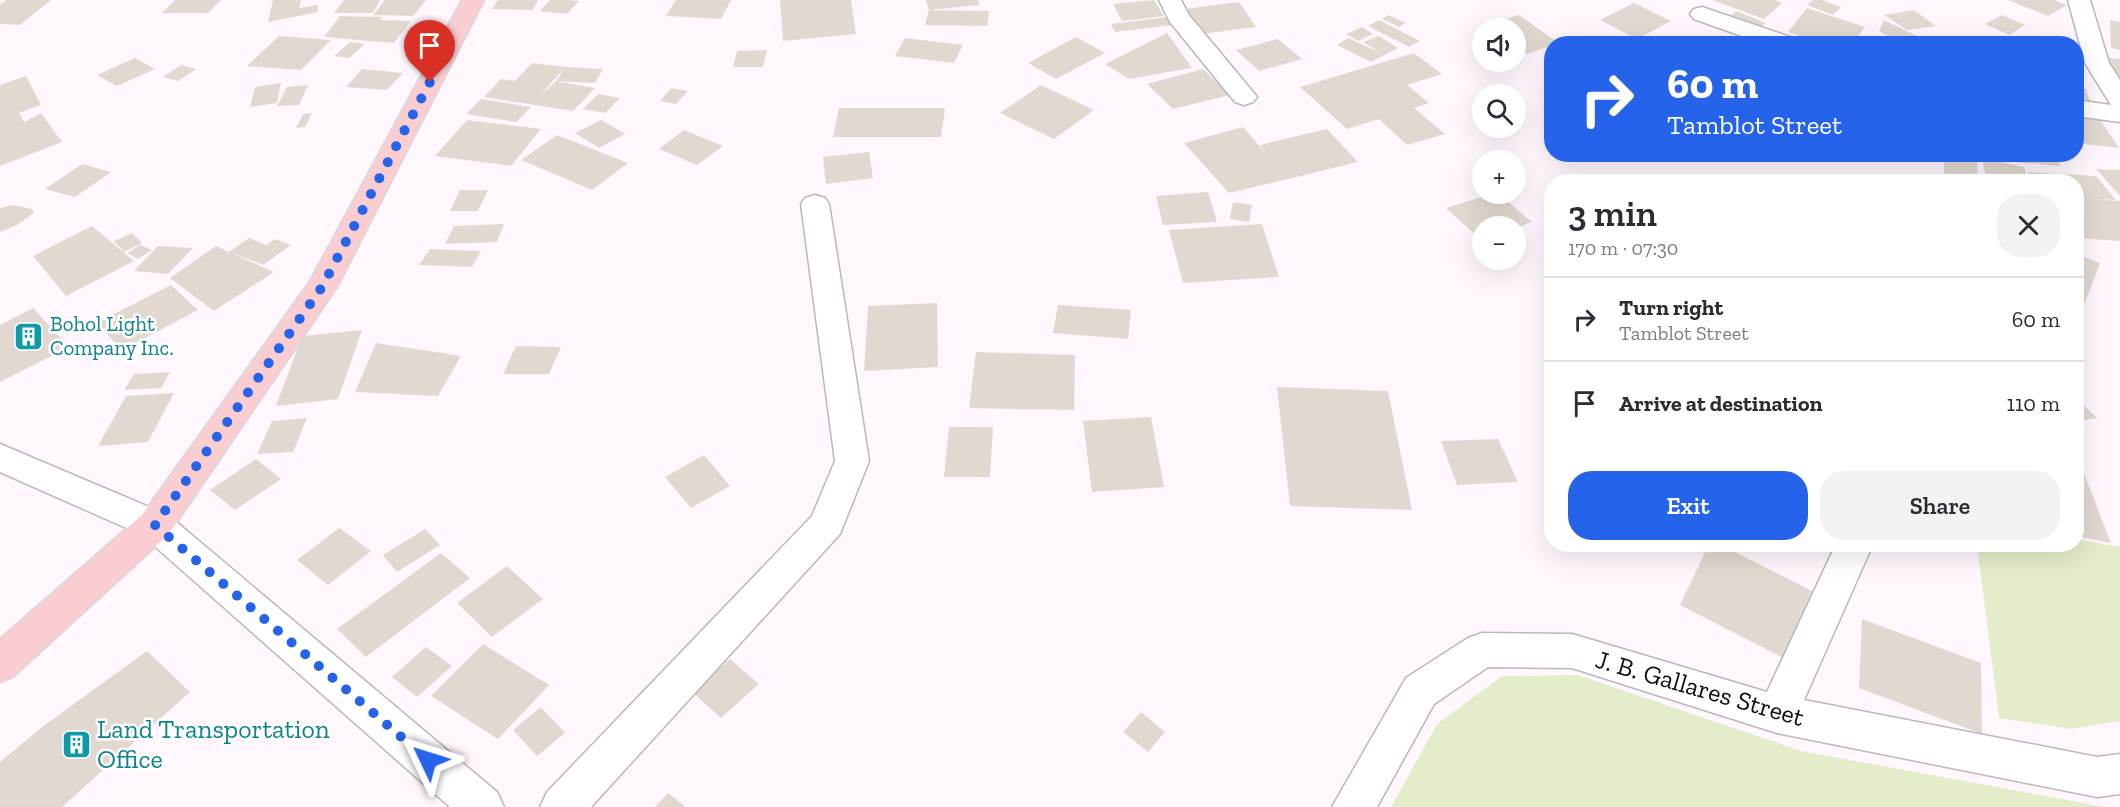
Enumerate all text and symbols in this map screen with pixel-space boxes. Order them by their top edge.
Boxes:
map controls [1472,18,1526,270]
button: sound [1472,18,1526,72]
pin [404,20,455,82]
icon: arrive [413,29,446,62]
text: 60 m [1667,58,1758,109]
icon: right [1568,60,1646,138]
button: search [1472,84,1526,138]
text: Tamblot Street [1667,109,1842,141]
button: + [1472,150,1526,204]
text: 3 min [1568,192,1657,235]
button: close [1997,194,2060,257]
button: − [1472,216,1526,270]
text: 170 m · 07:30 [1568,236,1678,260]
text: Turn right [1619,294,1723,321]
icon: right [1568,303,1601,336]
text: 60 m [2012,306,2060,333]
place label: Bohol Light Company Inc. [50,311,174,360]
building icon: Bohol Light Company Inc. [13,320,45,352]
text: Tamblot Street [1619,321,1749,345]
icon: arrive [1568,387,1601,420]
text: Arrive at destination [1619,390,1822,417]
text: 110 m [2006,390,2060,417]
button: Exit [1568,471,1808,540]
button: Share [1820,471,2060,540]
street label: J. B. Gallares Street [1592,643,1808,733]
place label: Land Transportation Office [97,713,330,775]
building icon: Land Transportation Office [60,728,92,760]
position arrow [396,728,460,792]

